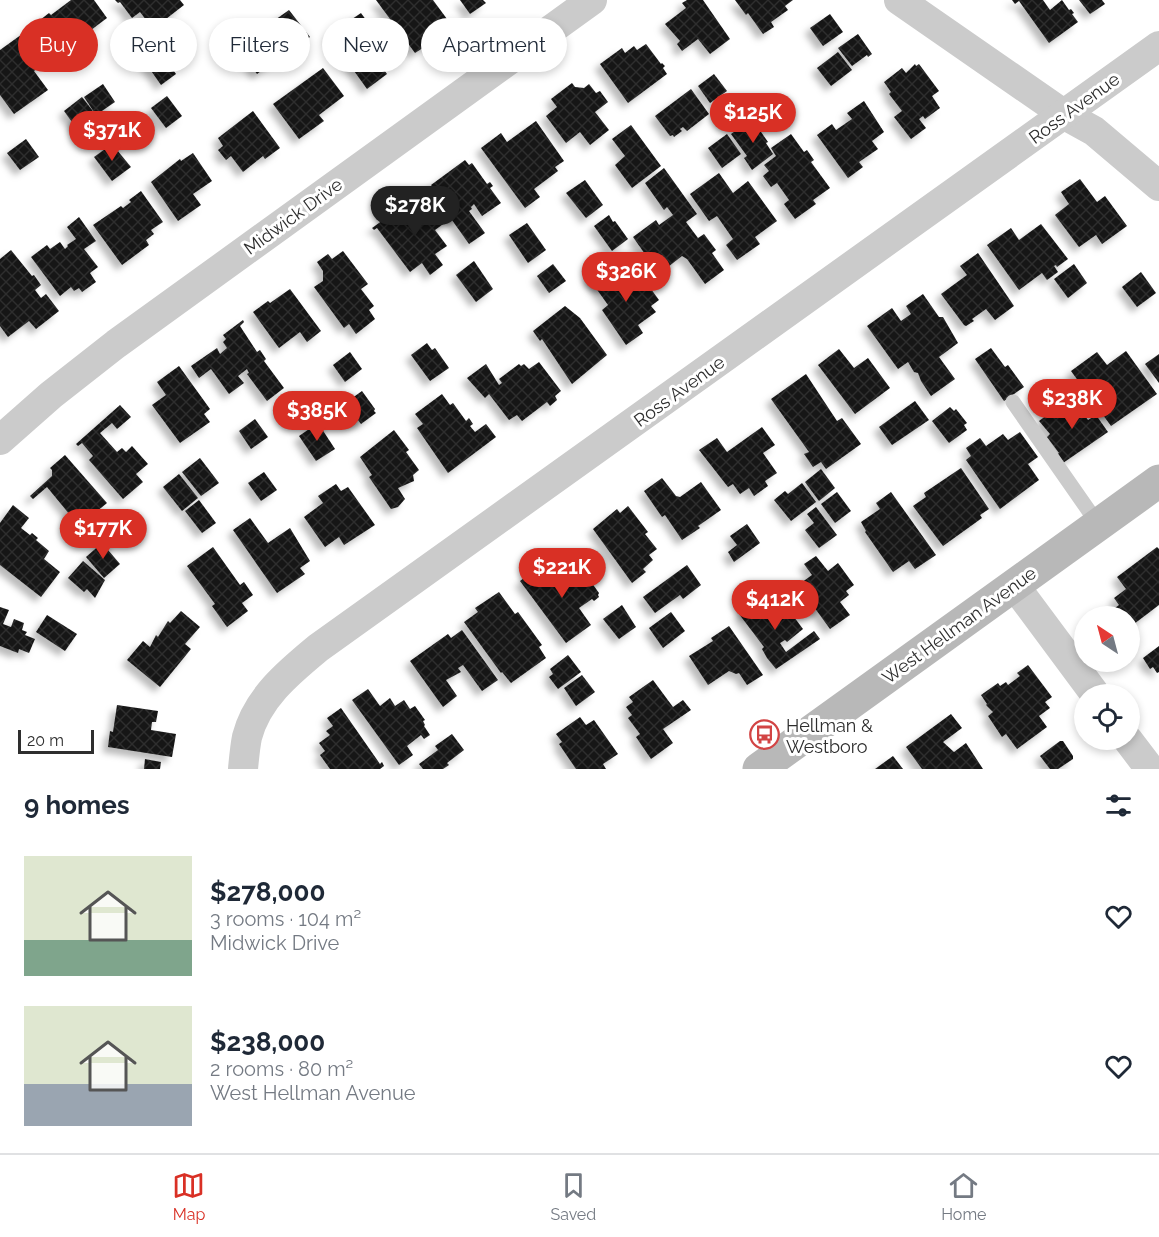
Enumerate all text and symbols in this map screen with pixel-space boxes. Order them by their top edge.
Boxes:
chip: Buy [18,18,98,72]
chip: Rent [110,18,197,72]
chip: Filters [209,18,310,72]
chip: New [322,18,409,72]
chip: Apartment [421,18,567,72]
street label: Ross Avenue [1025,68,1124,148]
pin: $125K [711,93,795,144]
text: $125K [724,100,782,124]
pin: $371K [70,111,154,162]
text: $371K [83,118,141,142]
street label: Midwick Drive [240,173,347,259]
pin: $278K [373,186,457,237]
text: $278K [385,193,445,217]
pin: $326K [584,252,668,303]
text: $326K [596,259,656,283]
street label: Ross Avenue [630,351,729,431]
pin: $238K [1030,379,1114,430]
text: $238K [1042,386,1102,410]
pin: $385K [275,391,359,442]
text: $385K [287,398,347,422]
pin: $177K [61,509,145,560]
text: $177K [74,516,132,540]
pin: $221K [520,548,604,599]
text: $221K [533,555,591,579]
street label: West Hellman Avenue [878,562,1040,688]
pin: $412K [733,580,817,631]
text: $412K [746,587,804,611]
north arrow [1074,606,1140,672]
map controls [1074,606,1140,750]
button: locate [1074,684,1140,750]
place label: Hellman & Westboro [786,715,873,757]
bus stop icon: Hellman & Westboro [749,719,781,751]
scale bar [18,727,94,754]
text: 20 m [27,731,64,750]
icon: filters [1102,789,1135,822]
text: 9 homes [24,790,130,820]
text: $278,000 [210,877,325,907]
icon: home [72,880,144,952]
icon: heart [1102,900,1135,933]
text: 3 rooms · 104 m² [210,907,361,931]
text: Midwick Drive [210,931,339,955]
text: $238,000 [210,1027,325,1057]
icon: home [72,1030,144,1102]
icon: heart [1102,1050,1135,1083]
text: 2 rooms · 80 m² [210,1057,353,1081]
text: West Hellman Avenue [210,1081,416,1105]
tab: Map [172,1169,205,1224]
tab: Saved [550,1169,596,1224]
tab: Home [941,1169,986,1224]

